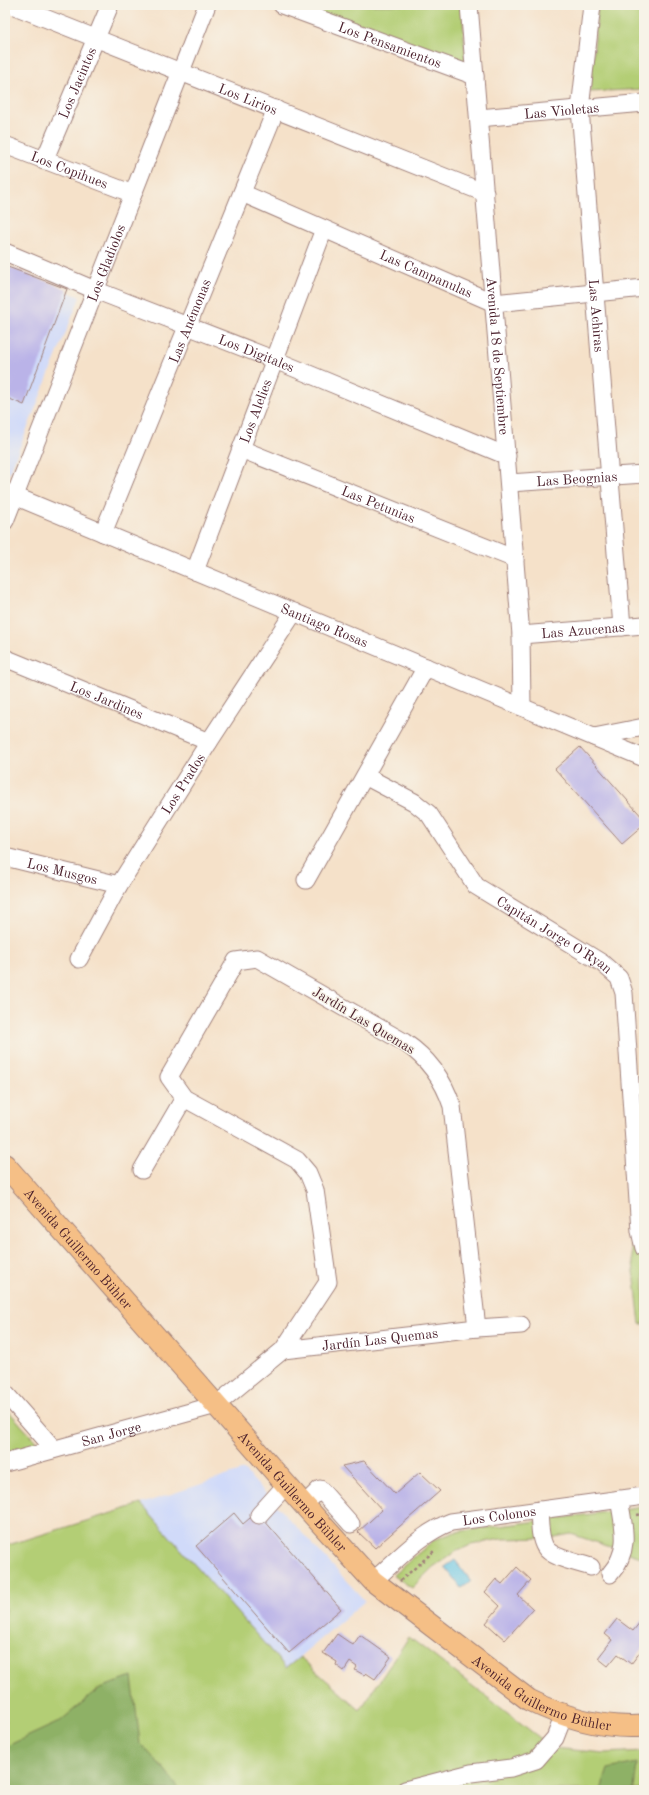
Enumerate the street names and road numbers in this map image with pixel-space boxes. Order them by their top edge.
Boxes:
street label: Los Pensamientos [336,20,443,71]
street label: Los Jacintos [57,45,99,121]
street label: Los Lirios [216,82,279,118]
street label: Las Violetas [524,101,600,122]
street label: Los Copihues [29,150,110,192]
street label: Los Gladiolos [85,223,128,304]
street label: Las Campanulas [377,248,474,301]
street label: Avenida 18 de Septiembre [483,276,510,435]
street label: Las Anémonas [167,277,214,366]
street label: Las Achiras [586,279,606,353]
street label: Los Digitales [216,333,296,375]
street label: Los Alelies [238,377,275,445]
street label: Las Beognias [536,470,618,489]
street label: Las Petunias [339,484,417,526]
street label: Santiago Rosas [278,602,370,650]
street label: Las Azucenas [541,621,625,641]
street label: Los Jardines [68,680,145,722]
street label: Los Prados [159,751,208,817]
street label: Los Musgos [25,857,99,887]
street label: Capitán Jorge O'Ryan [494,894,615,977]
street label: Jardín Las Quemas [310,985,417,1057]
street label: Avenida Guillermo Bühler [21,1186,135,1313]
street label: Jardín Las Quemas [321,1326,439,1354]
street label: San Jorge [80,1420,143,1450]
street label: Avenida Guillermo Bühler [235,1429,349,1555]
street label: Los Colonos [462,1505,537,1528]
street label: Avenida Guillermo Bühler [469,1653,612,1733]

